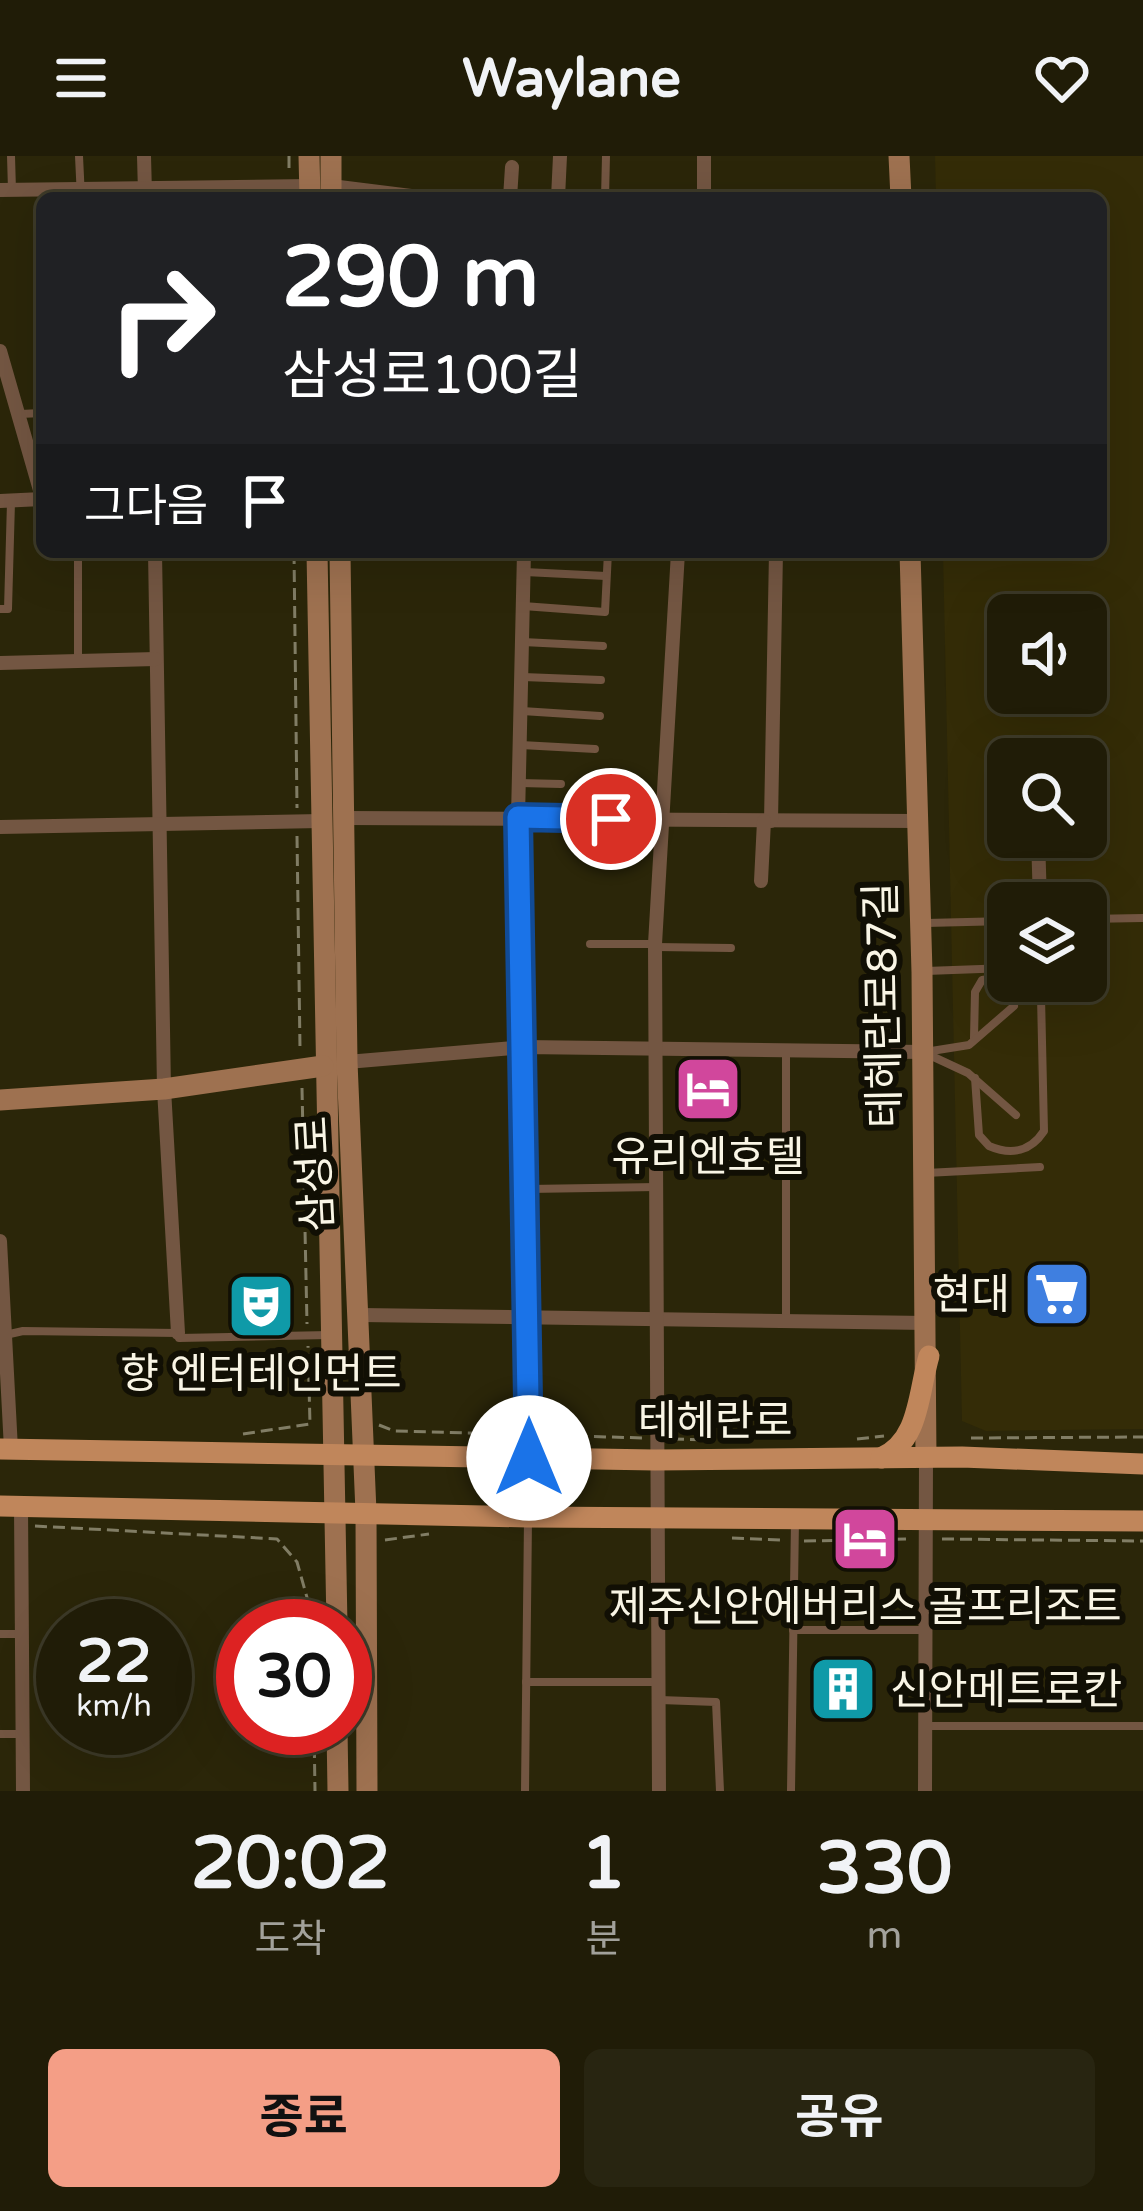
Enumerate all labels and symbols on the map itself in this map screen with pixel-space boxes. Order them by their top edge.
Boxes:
pin [560,768,662,870]
street label: 테헤란로87길 [856,882,911,1128]
hotel icon: 유리엔호텔 [673,1054,743,1124]
street label: 삼성로 [287,1115,344,1233]
place label: 유리엔호텔 [611,1132,805,1183]
supermarket icon: 현대 [1022,1259,1092,1329]
place label: 현대 [933,1270,1010,1321]
theatre icon: 향 엔터테인먼트 [226,1271,296,1341]
place label: 향 엔터테인먼트 [120,1349,402,1400]
position arrow [466,1395,592,1521]
street label: 테헤란로 [638,1396,792,1447]
hotel icon: 제주신안에버리스 골프리조트 [830,1504,900,1574]
place label: 제주신안에버리스 골프리조트 [608,1582,1122,1633]
speed limit sign: 30 [216,1599,372,1755]
building icon: 신안메트로칸 [808,1654,878,1724]
place label: 신안메트로칸 [890,1665,1122,1716]

